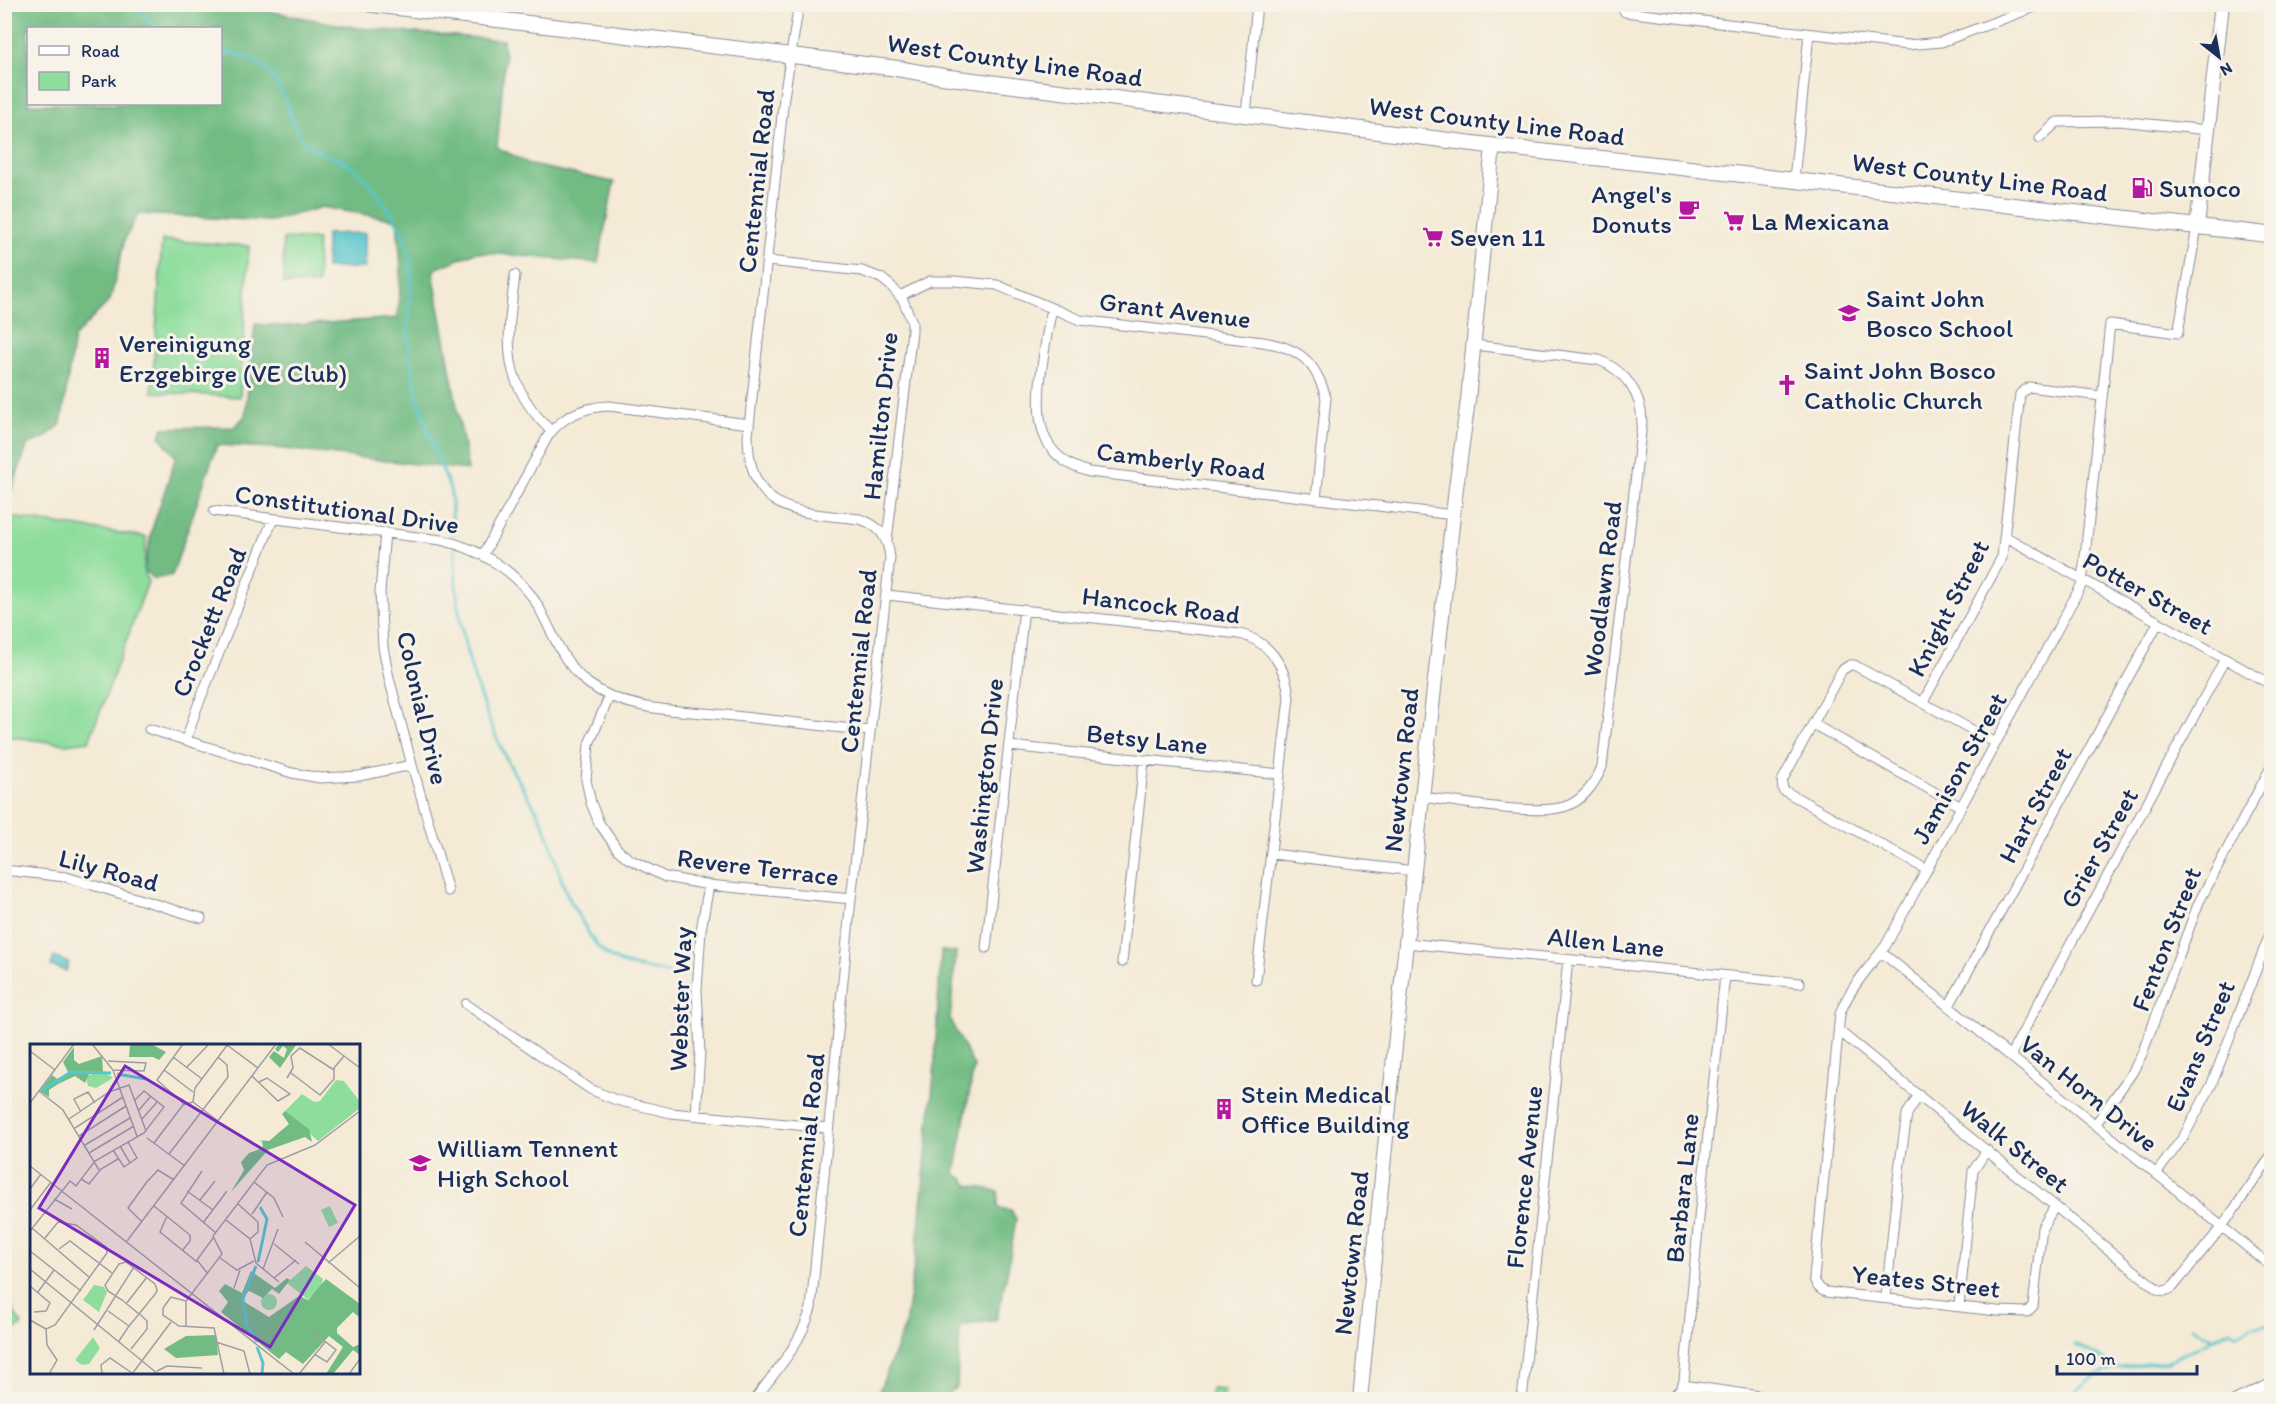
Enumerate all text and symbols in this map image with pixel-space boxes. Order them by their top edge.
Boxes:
street label: West County Line Road [885,26,1146,94]
legend [27,27,222,105]
north arrow [2189,27,2249,87]
text: Road [81,40,120,62]
text: N [2217,59,2236,80]
text: Park [81,70,116,92]
street label: Centennial Road [730,87,782,275]
street label: West County Line Road [1367,89,1628,153]
street label: West County Line Road [1850,145,2111,209]
place label: Sunoco [2159,172,2241,204]
fuel station icon: Sunoco [2130,176,2154,200]
place label: Angel's Donuts [1591,178,1672,240]
cafe icon: Angel's Donuts [1677,197,1701,221]
place label: La Mexicana [1751,205,1889,237]
supermarket icon: La Mexicana [1722,209,1746,233]
place label: Seven 11 [1450,221,1545,253]
supermarket icon: Seven 11 [1421,225,1445,249]
place label: Saint John Bosco School [1866,282,2013,344]
street label: Grant Avenue [1097,285,1253,335]
school or university icon: Saint John Bosco School [1837,301,1861,325]
place label: Vereinigung Erzgebirge (VE Club) [119,327,347,389]
street label: Hamilton Drive [855,330,905,502]
building icon: Vereinigung Erzgebirge (VE Club) [90,346,114,370]
place label: Saint John Bosco Catholic Church [1804,354,1996,416]
church icon: Saint John Bosco Catholic Church [1775,373,1799,397]
street label: Camberly Road [1095,435,1267,487]
street label: Constitutional Drive [233,477,461,541]
street label: Woodlawn Road [1575,499,1629,679]
street label: Knight Street [1900,534,1996,682]
street label: Crockett Road [164,542,254,702]
street label: Potter Street [2077,544,2219,642]
street label: Centennial Road [832,567,884,755]
street label: Hancock Road [1080,579,1242,631]
street label: Colonial Drive [390,628,456,788]
street label: Washington Drive [958,677,1010,875]
street label: Newtown Road [1376,686,1426,854]
street label: Jamison Street [1904,686,2014,849]
street label: Betsy Lane [1085,717,1209,761]
street label: Hart Street [1991,741,2079,868]
street label: Grier Street [2053,782,2145,914]
street label: Lily Road [56,841,162,899]
street label: Revere Terrace [675,841,841,893]
street label: Fenton Street [2124,862,2208,1016]
street label: Allen Lane [1546,920,1666,964]
street label: Webster Way [661,926,699,1072]
street label: Evans Street [2158,975,2242,1117]
street label: Van Horn Drive [2013,1028,2165,1158]
inset map [30,1044,360,1374]
street label: Centennial Road [780,1051,832,1239]
place label: Stein Medical Office Building [1241,1078,1410,1140]
street label: Florence Avenue [1498,1084,1550,1270]
street label: Walk Street [1954,1093,2076,1200]
building icon: Stein Medical Office Building [1212,1097,1236,1121]
street label: Barbara Lane [1658,1112,1706,1264]
place label: William Tennent High School [437,1132,619,1194]
school or university icon: William Tennent High School [408,1151,432,1175]
street label: Newtown Road [1326,1169,1376,1337]
street label: Yeates Street [1850,1257,2002,1305]
scale bar [2057,1338,2196,1376]
text: 100 m [2066,1348,2116,1370]

